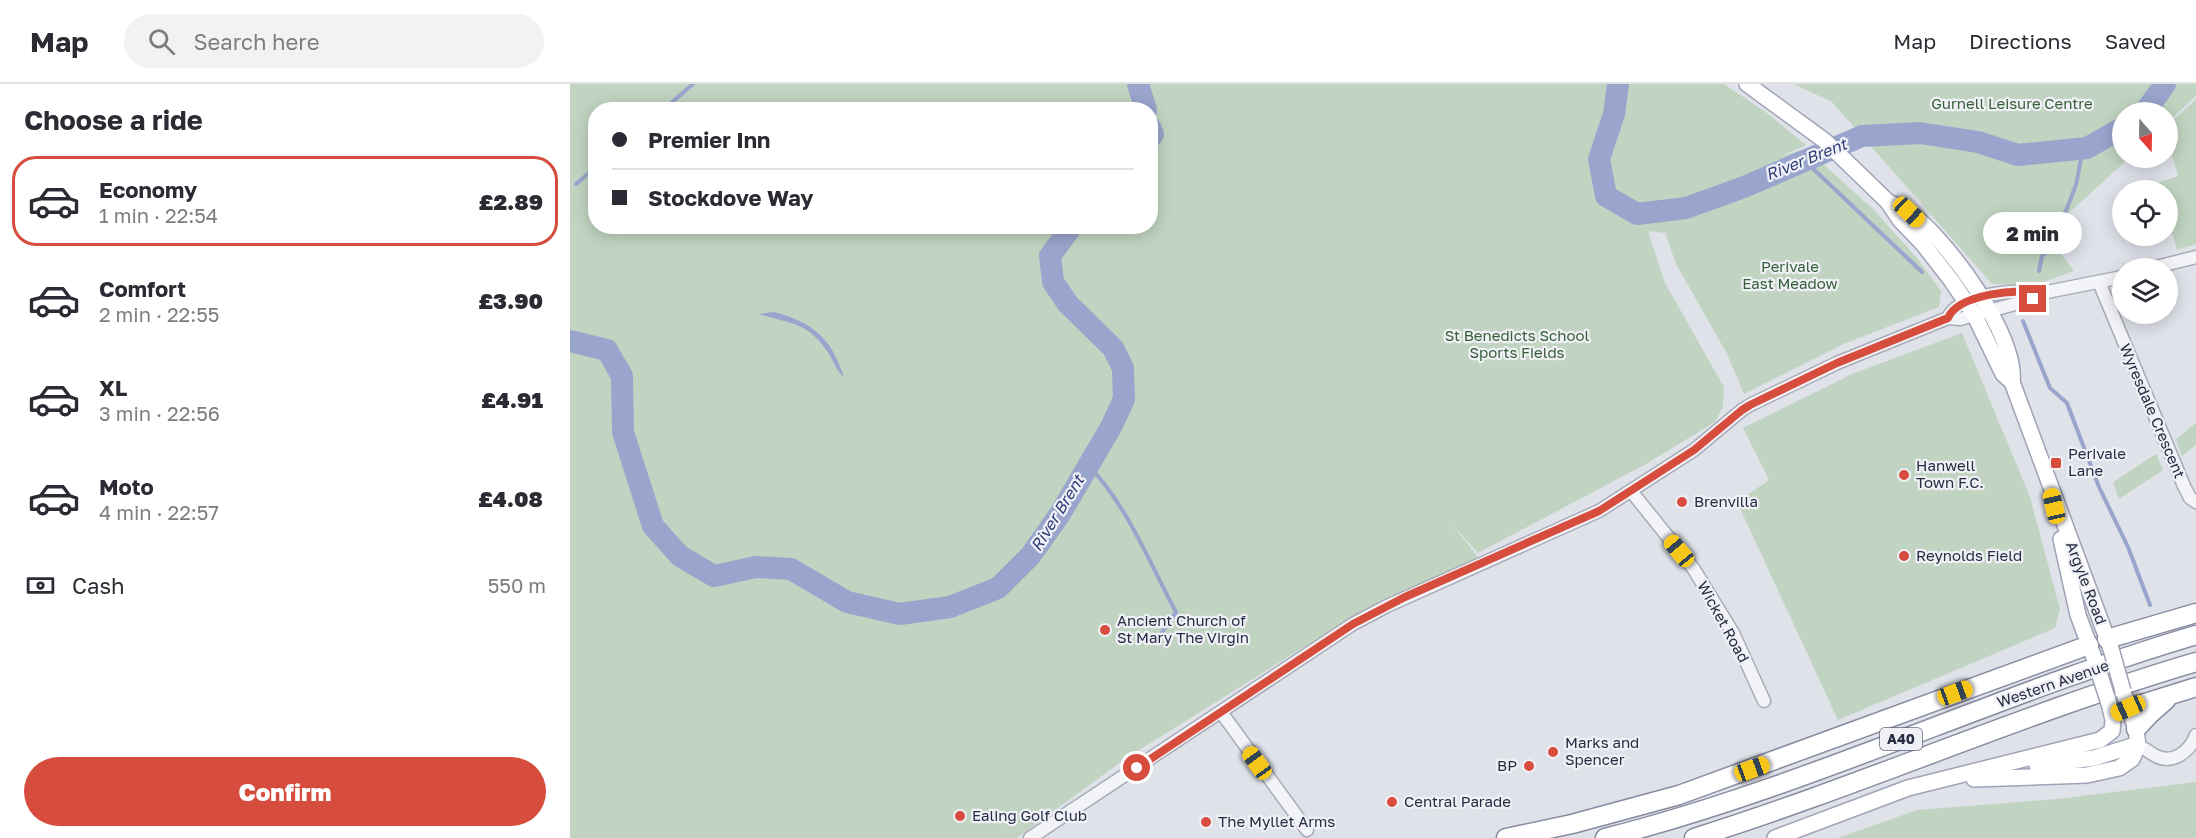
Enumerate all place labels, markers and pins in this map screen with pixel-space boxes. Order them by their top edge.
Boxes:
place label: Perivale Lane [2068,444,2126,479]
place label: Hanwell Town F.C. [1916,456,1984,491]
marker: Perivale Lane [2049,456,2063,470]
marker: Hanwell Town F.C. [1897,468,1911,482]
place label: Brenvilla [1694,492,1758,510]
marker: Brenvilla [1675,495,1689,509]
place label: Reynolds Field [1916,546,2022,564]
marker: Reynolds Field [1897,549,1911,563]
place label: Ancient Church of St Mary The Virgin [1117,611,1249,646]
marker: Ancient Church of St Mary The Virgin [1098,623,1112,637]
place label: Marks and Spencer [1565,733,1639,768]
marker: Marks and Spencer [1546,745,1560,759]
place label: BP [1497,756,1517,774]
marker: BP [1522,759,1536,773]
place label: Central Parade [1404,792,1511,810]
marker: Central Parade [1385,795,1399,809]
place label: Ealing Golf Club [972,806,1087,824]
marker: Ealing Golf Club [953,809,967,823]
place label: The Myllet Arms [1218,812,1335,830]
marker: The Myllet Arms [1199,815,1213,829]

